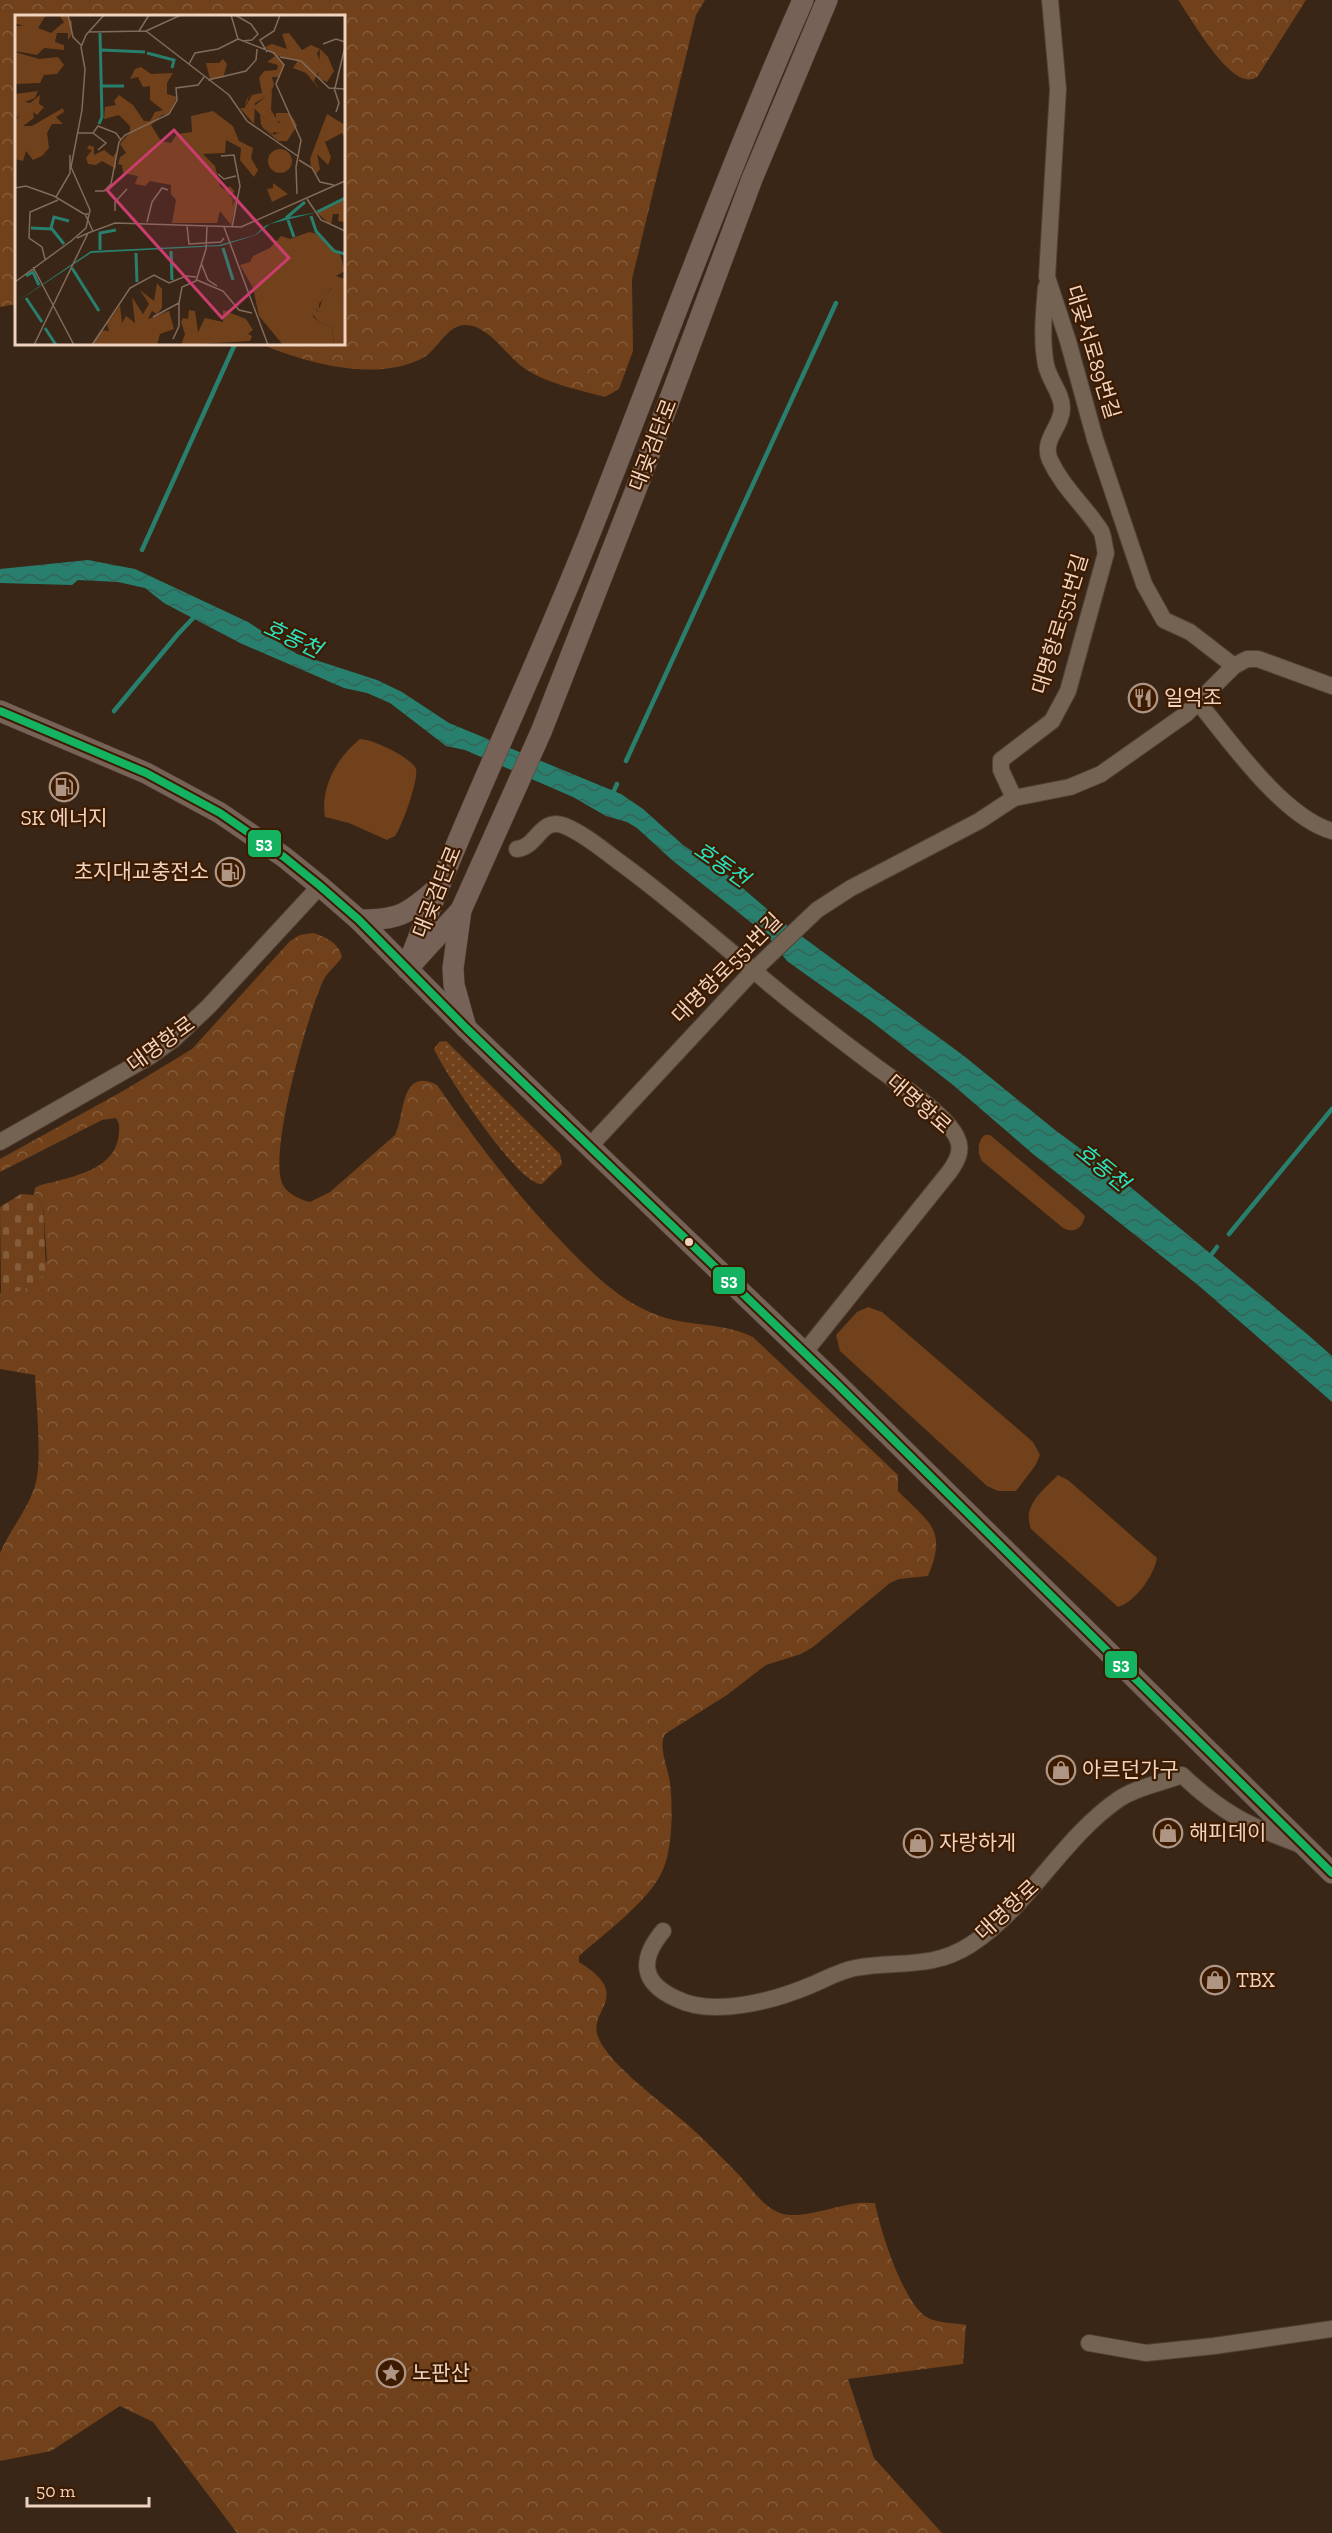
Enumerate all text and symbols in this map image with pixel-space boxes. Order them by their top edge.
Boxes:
inset map [15,15,345,345]
street label: 대곶서로89번길 [1061,282,1126,422]
street label: 대곶검단로 [624,395,682,494]
street label: 대명항로551번길 [1026,551,1093,697]
water label: 호동천 [260,613,329,665]
restaurant icon: 일억조 [1127,682,1159,714]
place label: 일억조 [1164,685,1222,710]
fuel station icon: SK 에너지 [48,771,80,803]
place label: SK 에너지 [20,805,108,830]
line badge: 53 [247,829,282,858]
text: 53 [256,834,273,853]
water label: 호동천 [689,836,757,894]
street label: 대곶검단로 [407,842,466,941]
fuel station icon: 초지대교충전소 [214,856,246,888]
place label: 초지대교충전소 [74,859,209,884]
street label: 대명항로551번길 [666,907,787,1028]
street label: 대명항로 [122,1011,199,1076]
street label: 대명항로 [882,1069,957,1138]
water label: 호동천 [1071,1138,1137,1199]
unlabelled marker [683,1236,695,1248]
line badge: 53 [712,1266,746,1295]
text: 53 [721,1271,738,1290]
line badge: 53 [1104,1650,1138,1679]
text: 53 [1113,1655,1130,1674]
shop icon: 아르던가구 [1045,1754,1077,1786]
place label: 아르던가구 [1082,1757,1179,1782]
shop icon: 해피데이 [1152,1817,1184,1849]
place label: 해피데이 [1189,1820,1266,1845]
shop icon: 자랑하게 [902,1827,934,1859]
place label: 자랑하게 [939,1830,1016,1855]
street label: 대명항로 [970,1874,1043,1945]
shop icon: TBX [1199,1964,1231,1996]
place label: TBX [1236,1967,1276,1992]
place icon: 노판산 [375,2357,407,2389]
place label: 노판산 [412,2360,470,2385]
scale bar [27,2470,148,2508]
text: 50 m [36,2480,76,2502]

